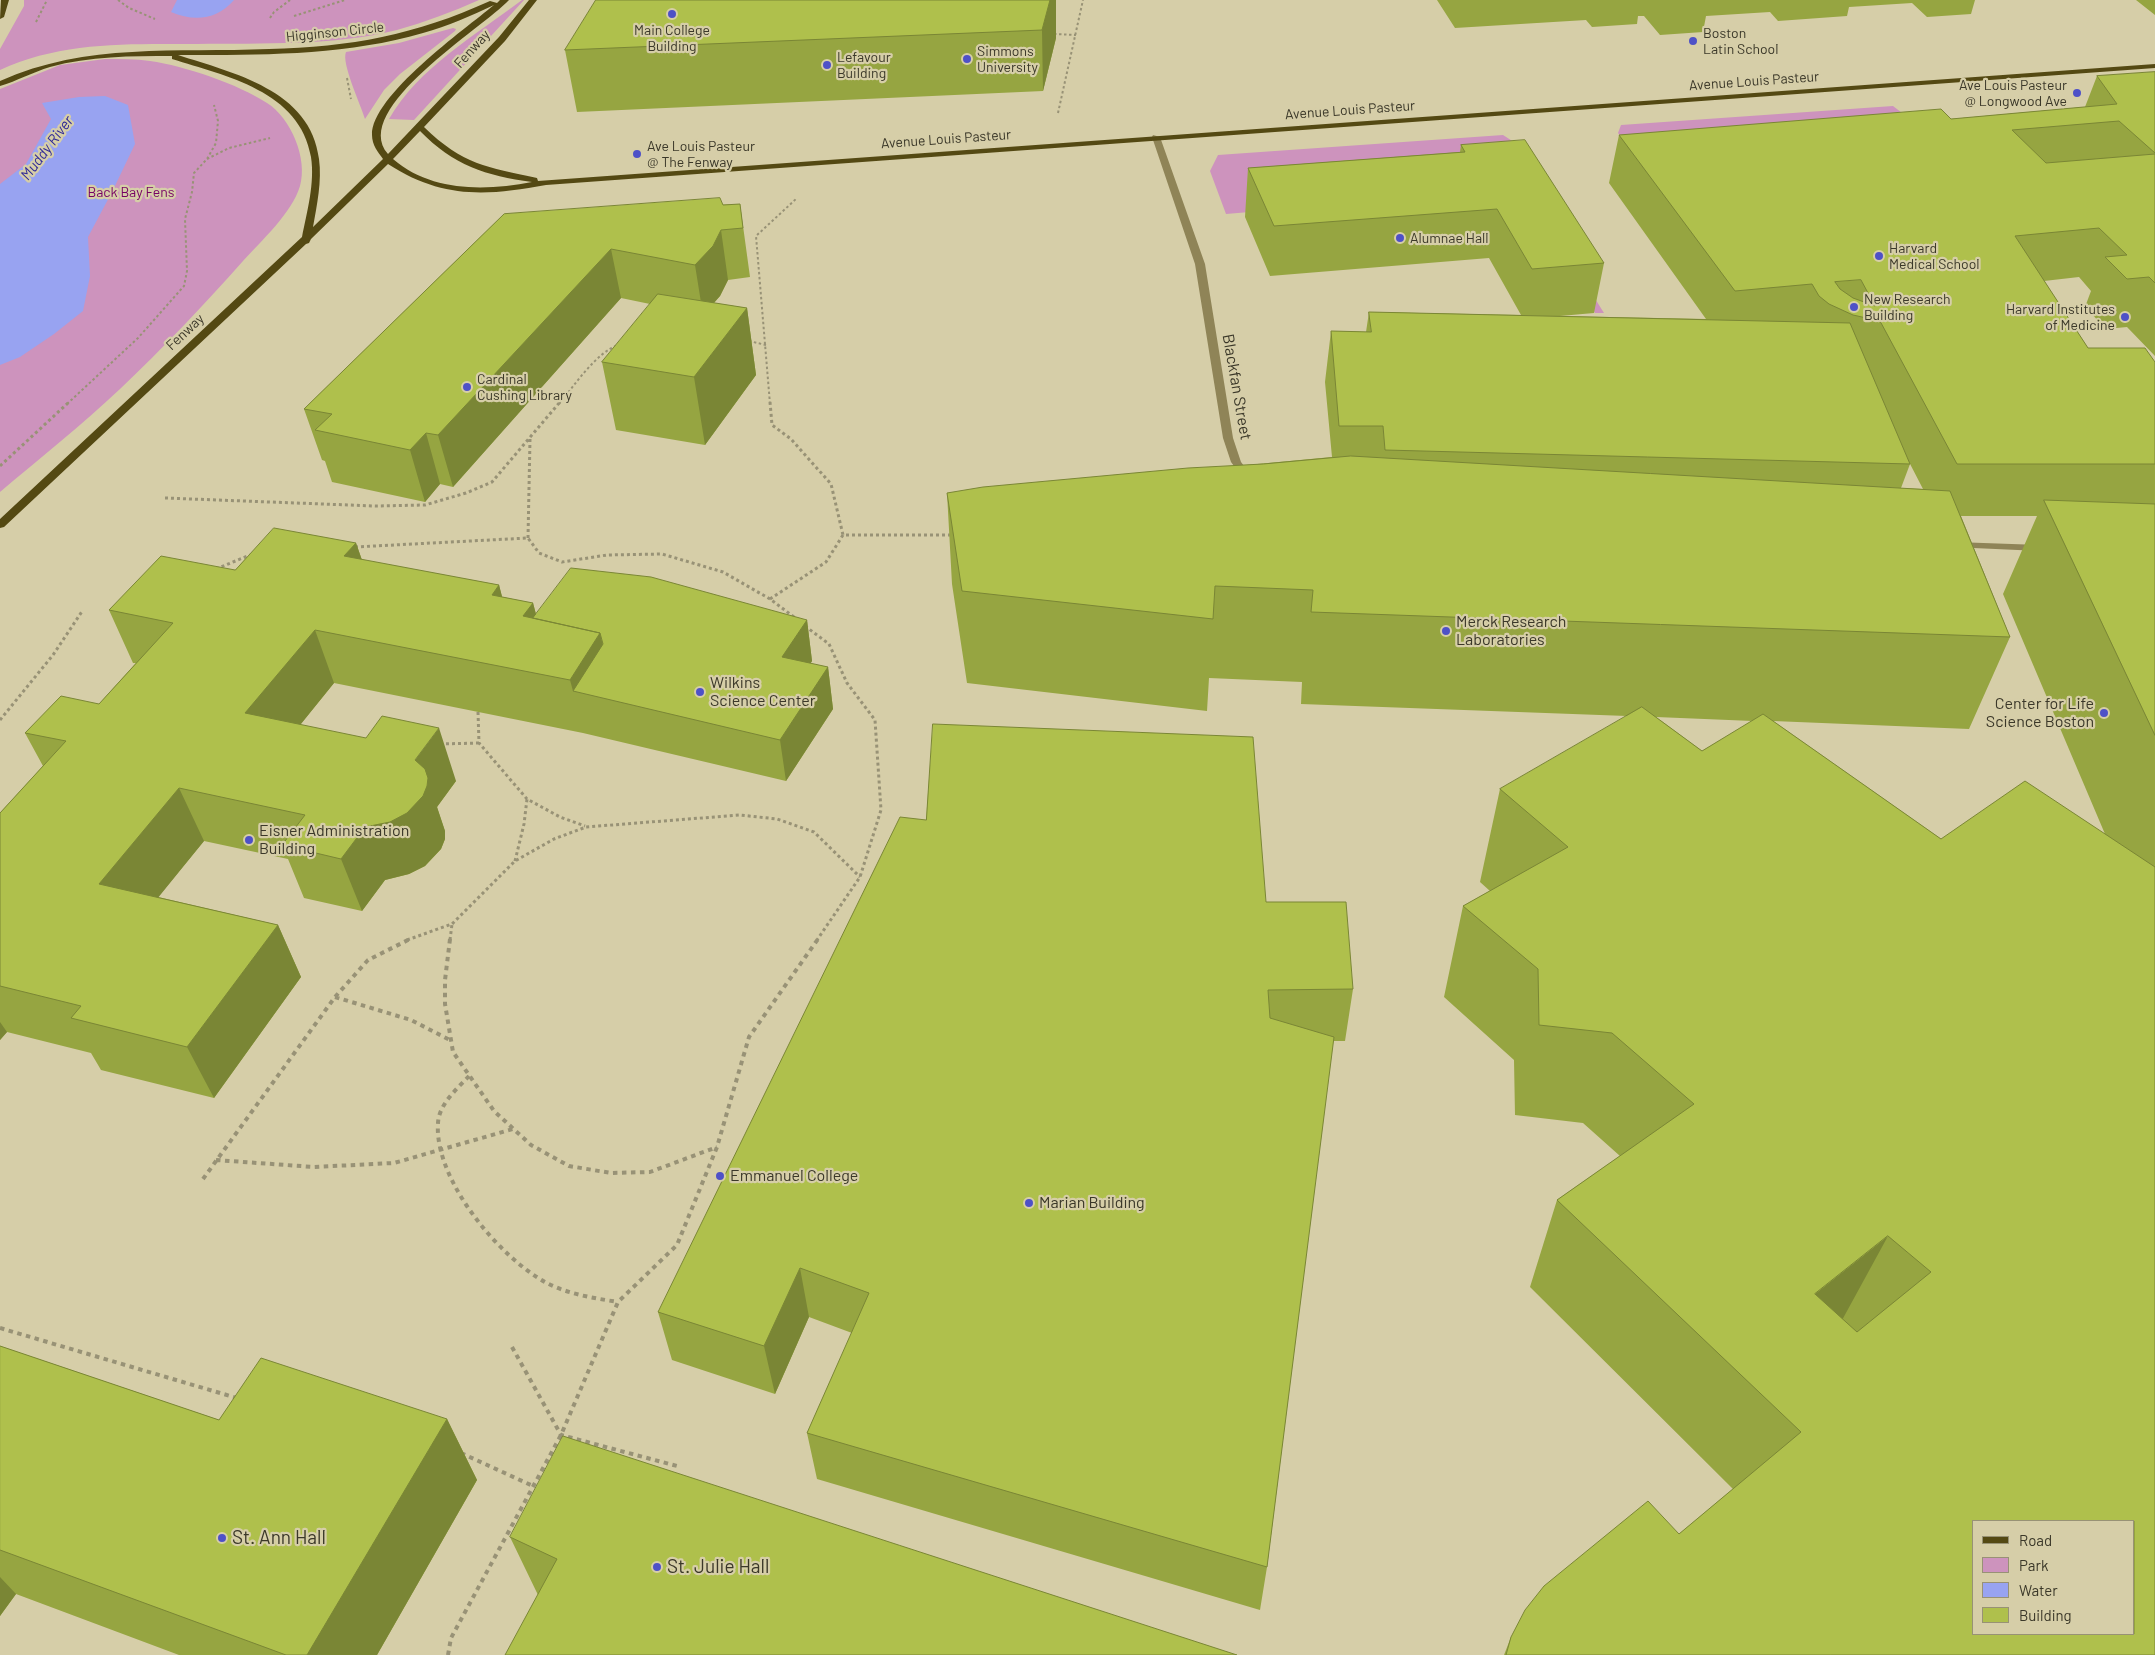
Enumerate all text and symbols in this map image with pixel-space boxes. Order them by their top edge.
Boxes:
marker: Main College Building [666,8,678,20]
street label: Higginson Circle [285,18,385,46]
place label: Main College Building [634,22,710,54]
place label: Boston Latin School [1703,25,1778,58]
street label: Fenway [450,26,494,72]
marker: Boston Latin School [1687,35,1699,47]
place label: Simmons University [977,43,1038,75]
place label: Lefavour Building [837,49,891,82]
marker: Simmons University [961,53,973,65]
marker: Lefavour Building [821,59,833,71]
street label: Avenue Louis Pasteur [1688,68,1820,94]
place label: Ave Louis Pasteur @ Longwood Ave [1959,77,2067,110]
marker: Ave Louis Pasteur @ Longwood Ave [2071,87,2083,99]
street label: Avenue Louis Pasteur [1284,97,1416,123]
water label: Muddy River [17,112,77,184]
street label: Avenue Louis Pasteur [880,126,1012,152]
place label: Ave Louis Pasteur @ The Fenway [647,138,755,170]
marker: Ave Louis Pasteur @ The Fenway [631,148,643,160]
park label: Back Bay Fens [87,184,175,200]
place label: Alumnae Hall [1410,230,1489,246]
marker: Alumnae Hall [1394,232,1406,244]
place label: Harvard Medical School [1889,240,1980,272]
marker: Harvard Medical School [1873,250,1885,262]
place label: New Research Building [1864,291,1951,324]
marker: New Research Building [1848,301,1860,313]
place label: Harvard Institutes of Medicine [2006,301,2115,334]
street label: Fenway [163,310,207,354]
marker: Harvard Institutes of Medicine [2119,311,2131,323]
street label: Blackfan Street [1218,332,1256,442]
place label: Cardinal Cushing Library [477,371,572,404]
marker: Cardinal Cushing Library [461,381,473,393]
place label: Merck Research Laboratories [1456,612,1566,650]
marker: Merck Research Laboratories [1440,625,1452,637]
place label: Wilkins Science Center [710,673,816,711]
marker: Wilkins Science Center [694,686,706,698]
place label: Center for Life Science Boston [1986,694,2094,732]
marker: Center for Life Science Boston [2098,707,2110,719]
place label: Eisner Administration Building [259,821,409,859]
marker: Eisner Administration Building [243,834,255,846]
place label: Emmanuel College [730,1166,858,1186]
marker: Emmanuel College [714,1170,726,1182]
place label: Marian Building [1039,1193,1145,1213]
marker: Marian Building [1023,1197,1035,1209]
legend [1972,1520,2135,1635]
place label: St. Ann Hall [232,1527,326,1549]
text: Road [2019,1531,2052,1549]
marker: St. Ann Hall [216,1532,228,1544]
place label: St. Julie Hall [667,1556,769,1578]
text: Park [2019,1556,2048,1574]
marker: St. Julie Hall [651,1561,663,1573]
text: Water [2019,1581,2058,1599]
text: Building [2019,1606,2072,1624]

